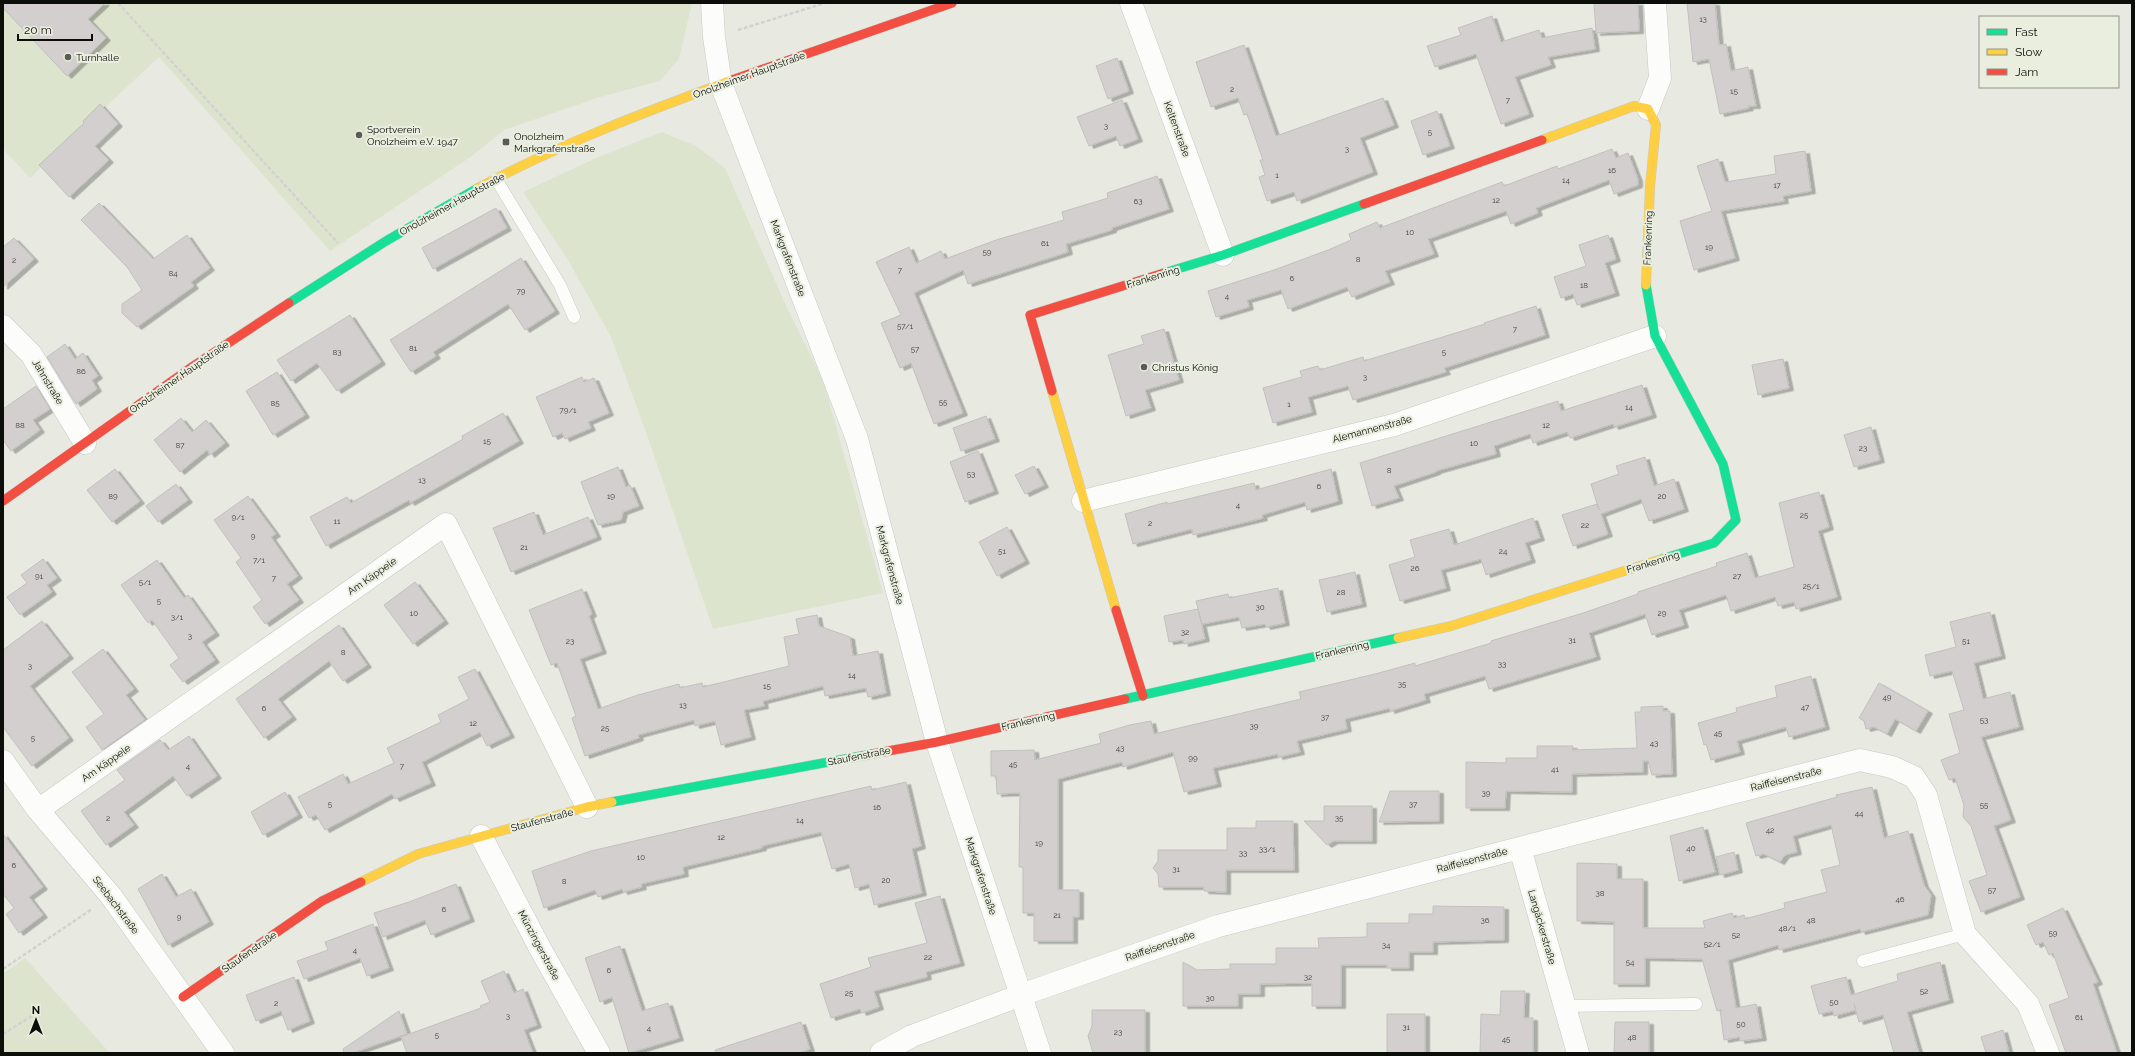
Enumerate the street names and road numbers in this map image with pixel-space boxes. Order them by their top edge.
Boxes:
street label: Onolzheimer Hauptstraße [692,50,807,100]
street label: Keltenstraße [1162,100,1192,158]
street label: Onolzheimer Hauptstraße [398,170,507,237]
street label: Frankenring [1642,210,1654,266]
street label: Markgrafenstraße [768,218,808,298]
street label: Frankenring [1125,264,1181,290]
street label: Onolzheimer Hauptstraße [127,338,231,415]
street label: Jahnstraße [30,358,66,407]
street label: Alemannenstraße [1331,413,1413,445]
street label: Markgrafenstraße [874,524,906,606]
street label: Frankenring [1625,549,1681,575]
street label: Am Käppele [345,555,399,597]
street label: Frankenring [1314,638,1370,662]
street label: Frankenring [1000,709,1056,733]
street label: Am Käppele [79,742,133,784]
street label: Staufenstraße [827,744,892,768]
street label: Raiffeisenstraße [1749,765,1823,793]
street label: Staufenstraße [510,806,574,834]
street label: Markgrafenstraße [963,836,999,916]
street label: Raiffeisenstraße [1435,845,1509,875]
street label: Seebachstraße [91,874,141,936]
street label: Langäckerstraße [1526,888,1558,966]
street label: Münzingerstraße [516,908,562,982]
street label: Staufenstraße [220,929,278,975]
street label: Raiffeisenstraße [1124,929,1196,963]

